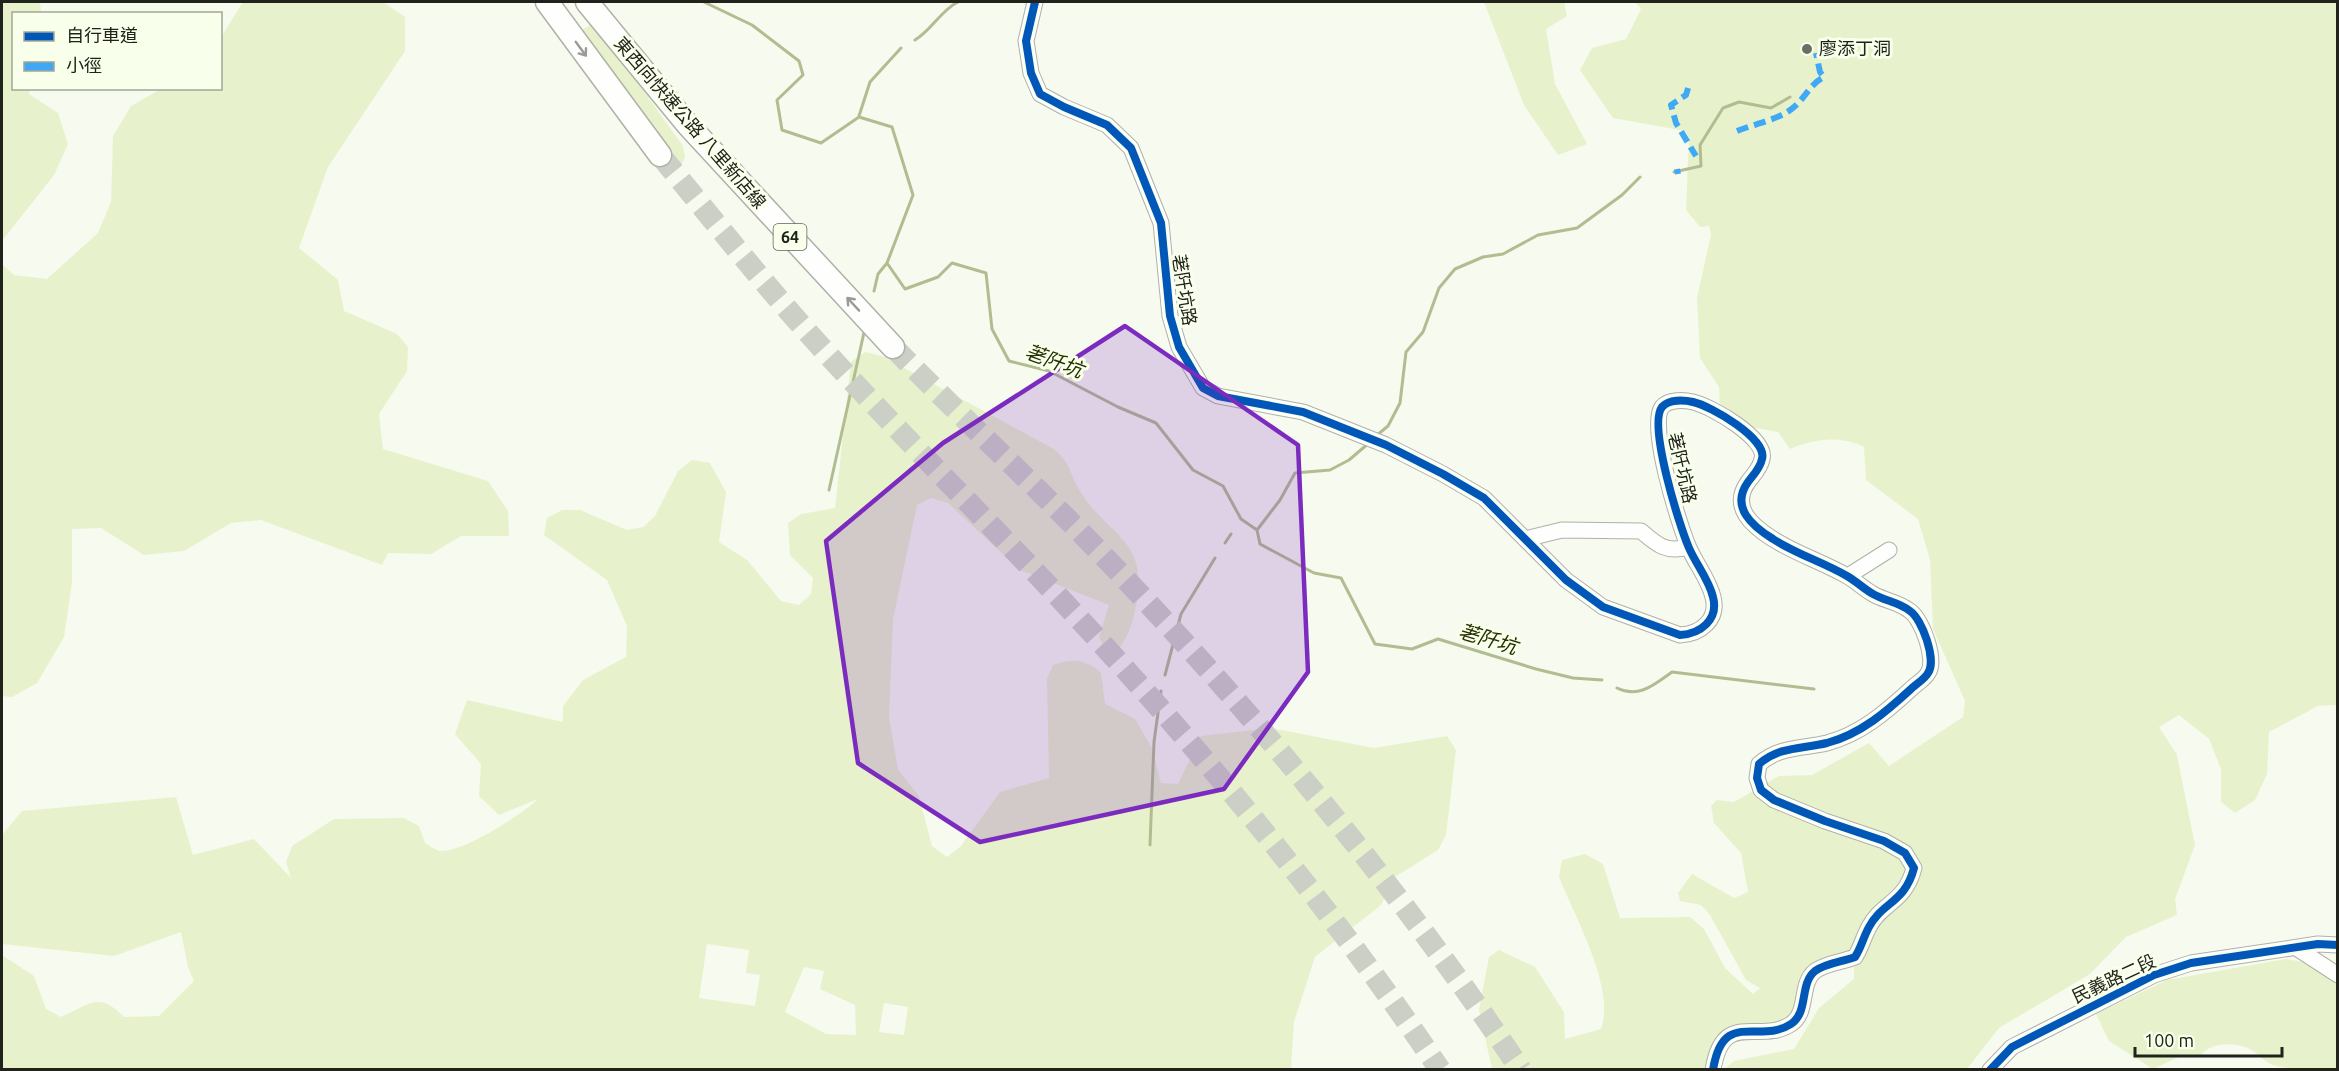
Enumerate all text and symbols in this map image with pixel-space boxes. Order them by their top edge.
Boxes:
legend [12,12,222,90]
text: 自行車道 [66,25,138,45]
street label: 東西向快速公路 八里新店線 [611,33,771,212]
place label: 廖添丁洞 [1819,38,1891,58]
one-way arrow [575,40,587,56]
marker: 廖添丁洞 [1800,42,1814,56]
text: 小徑 [66,55,102,75]
road number: 64 [774,224,806,250]
street label: 荖阡坑路 [1169,253,1200,327]
one-way arrow [846,297,860,312]
water label: 荖阡坑 [1022,339,1089,383]
street label: 荖阡坑路 [1665,430,1701,505]
water label: 荖阡坑 [1456,619,1523,659]
street label: 民義路二段 [2069,950,2159,1006]
scale bar [2135,1020,2282,1058]
text: 100 m [2144,1030,2194,1050]

